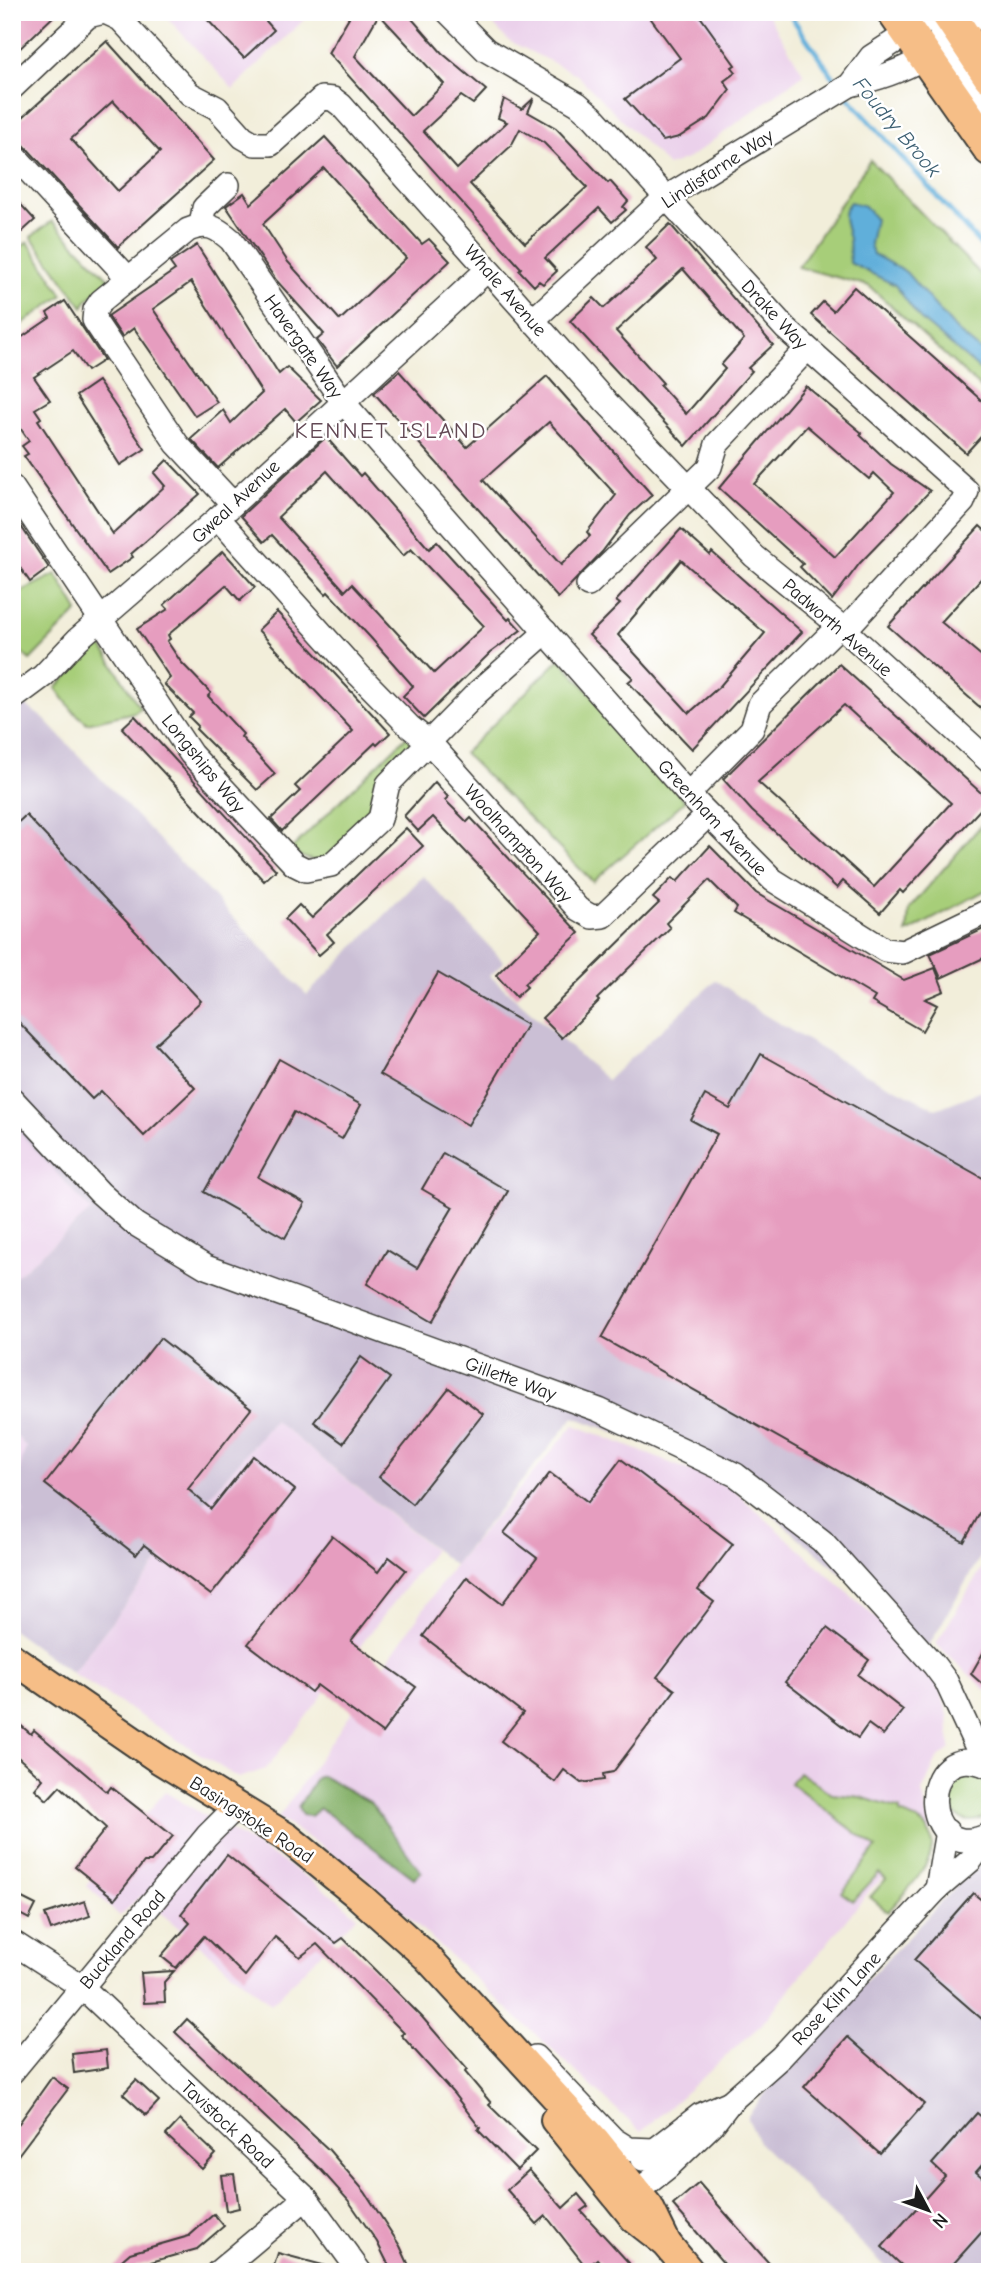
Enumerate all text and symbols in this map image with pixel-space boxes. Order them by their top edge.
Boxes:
water label: Foudry Brook [848,72,946,182]
street label: Lindisfarne Way [657,124,778,213]
street label: Whale Avenue [459,240,551,341]
street label: Drake Way [737,275,812,354]
street label: Havergate Way [259,290,347,403]
district label: KENNET ISLAND [295,417,487,444]
street label: Gweal Avenue [187,455,284,548]
street label: Padworth Avenue [778,574,897,681]
street label: Longships Way [157,710,250,818]
street label: Greenham Avenue [653,755,772,880]
street label: Woolhampton Way [460,780,577,907]
street label: Gillette Way [462,1352,560,1406]
street label: Basingstoke Road [186,1772,317,1868]
street label: Buckland Road [75,1886,170,1993]
street label: Rose Kiln Lane [788,1947,886,2050]
street label: Tavistock Road [176,2076,278,2173]
north arrow [894,2176,964,2246]
text: N [928,2209,952,2232]

